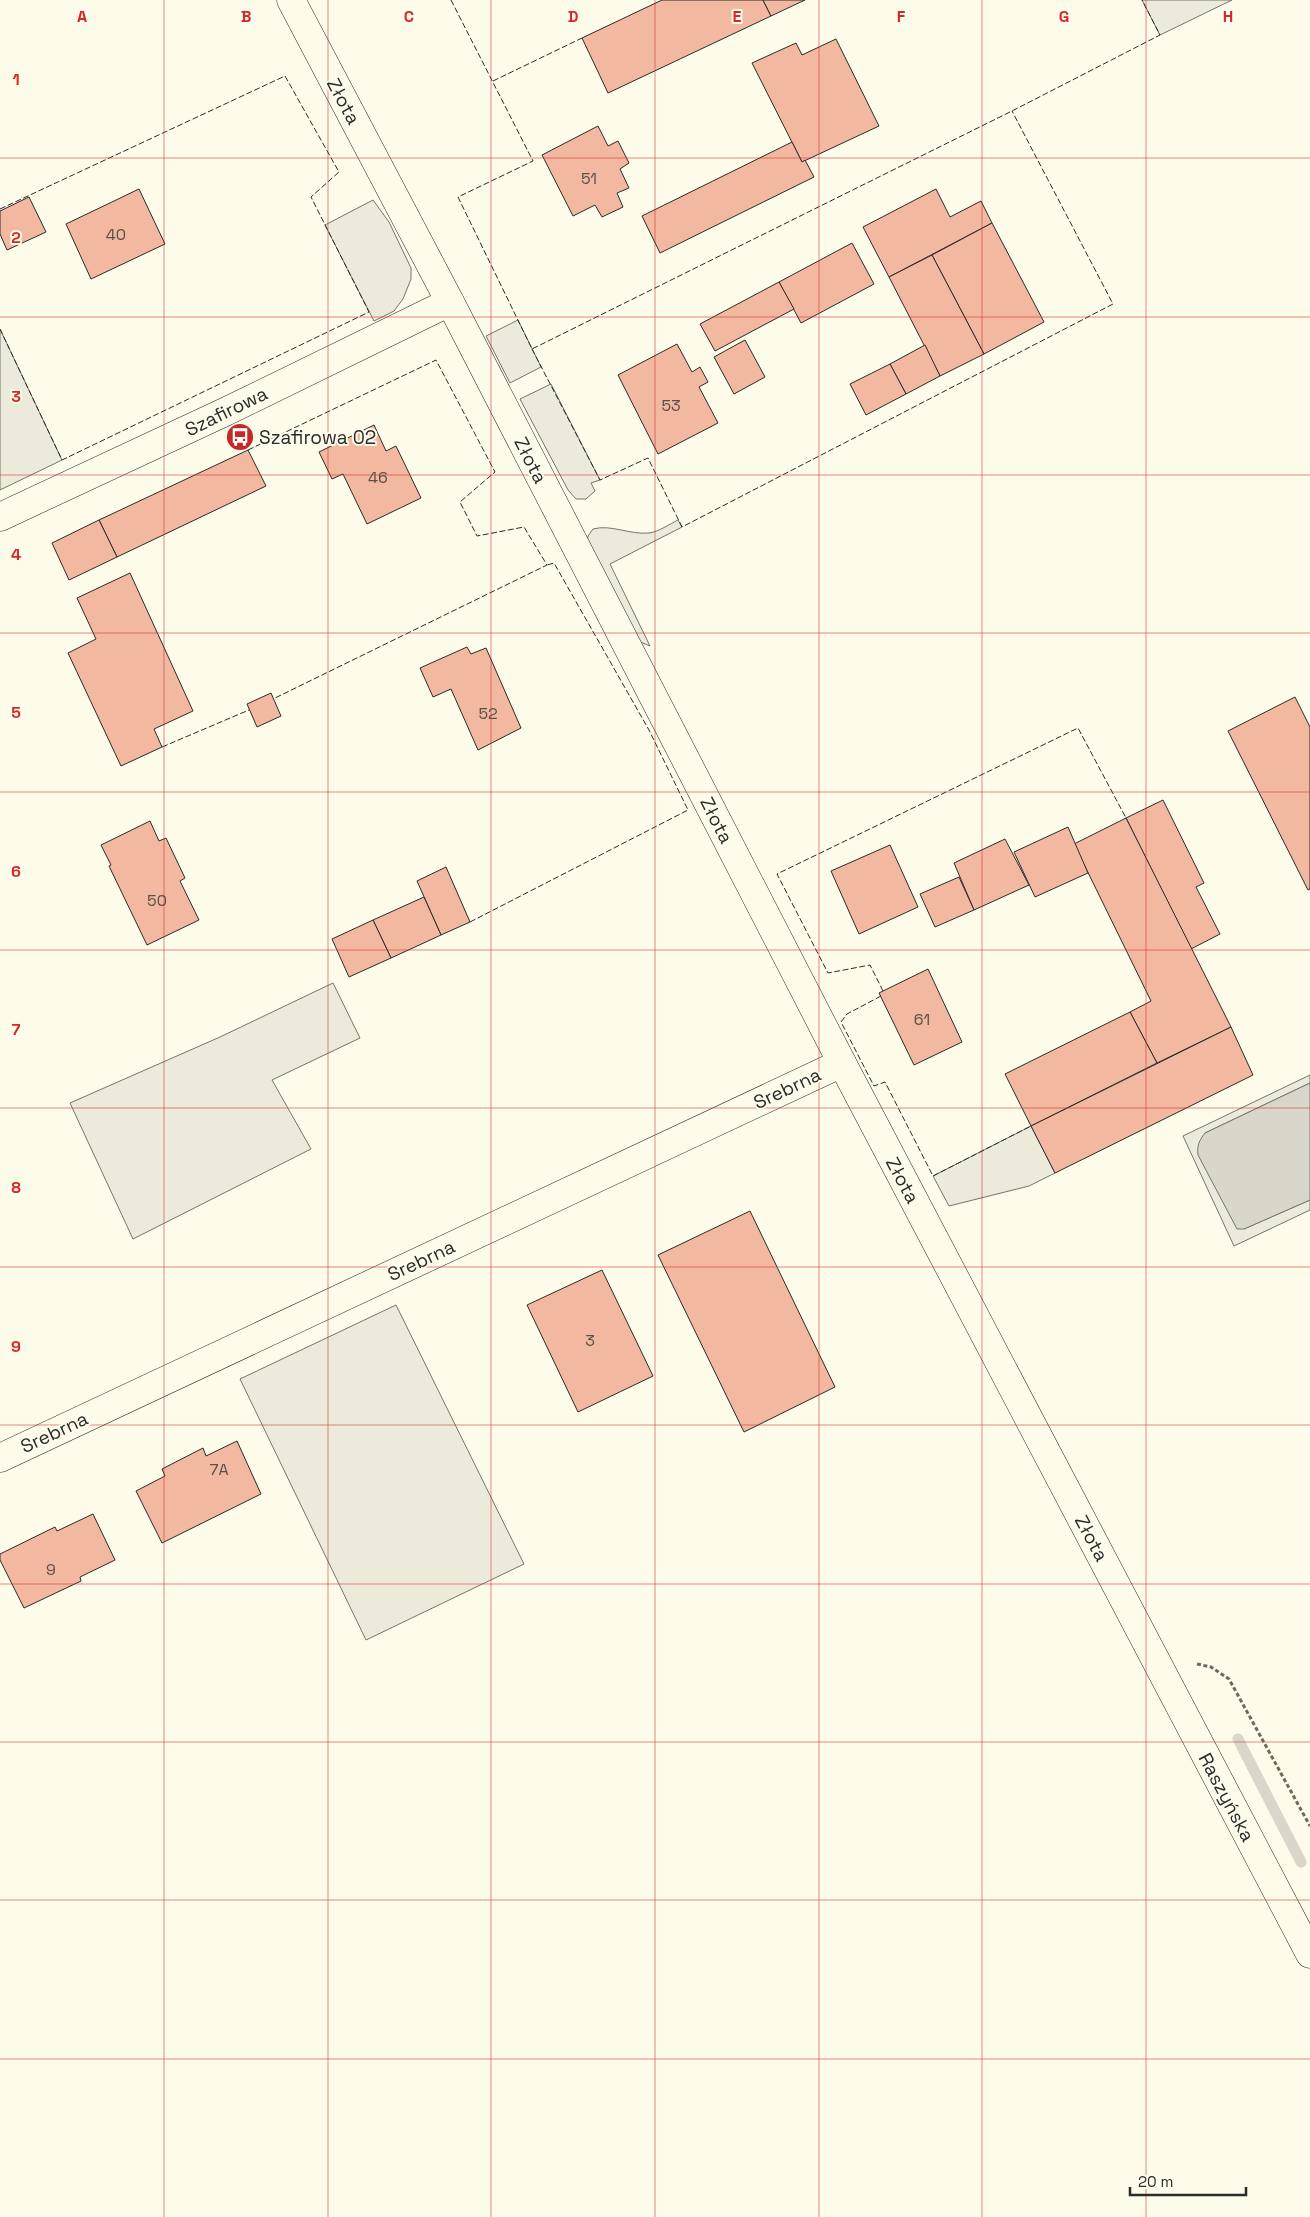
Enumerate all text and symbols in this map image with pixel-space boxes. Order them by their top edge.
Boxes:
text: A [77,6,87,27]
text: B [241,6,251,27]
text: C [404,6,414,27]
text: D [568,6,578,27]
text: E [733,6,742,27]
text: F [897,6,906,27]
text: G [1059,6,1069,27]
text: H [1223,6,1233,27]
text: 1 [12,69,20,90]
street label: Złota [321,74,366,129]
house number: 51 [581,168,597,189]
house number: 40 [106,224,126,245]
text: 2 [11,227,21,248]
street label: Szafirowa [181,381,272,442]
text: 3 [11,386,21,407]
house number: 53 [661,395,681,416]
bus stop icon: Szafirowa 02 [225,422,255,452]
place label: Szafirowa 02 [259,425,376,450]
street label: Złota [508,433,553,488]
house number: 46 [368,467,388,488]
text: 4 [11,544,21,565]
text: 5 [11,702,21,723]
house number: 52 [478,703,498,724]
street label: Złota [694,793,739,848]
text: 6 [11,861,21,882]
house number: 50 [147,890,167,911]
house number: 61 [914,1009,930,1030]
text: 7 [12,1019,21,1040]
street label: Srebrna [749,1062,825,1115]
street label: Złota [880,1153,925,1208]
text: 8 [11,1177,21,1198]
street label: Srebrna [383,1234,459,1287]
house number: 3 [585,1330,595,1351]
text: 9 [11,1336,21,1357]
street label: Srebrna [16,1406,92,1459]
house number: 7A [209,1459,229,1480]
street label: Złota [1069,1511,1114,1566]
house number: 9 [46,1559,56,1580]
street label: Raszyńska [1193,1749,1260,1846]
scale bar [1130,2164,1246,2196]
text: 20 m [1138,2172,1173,2191]

